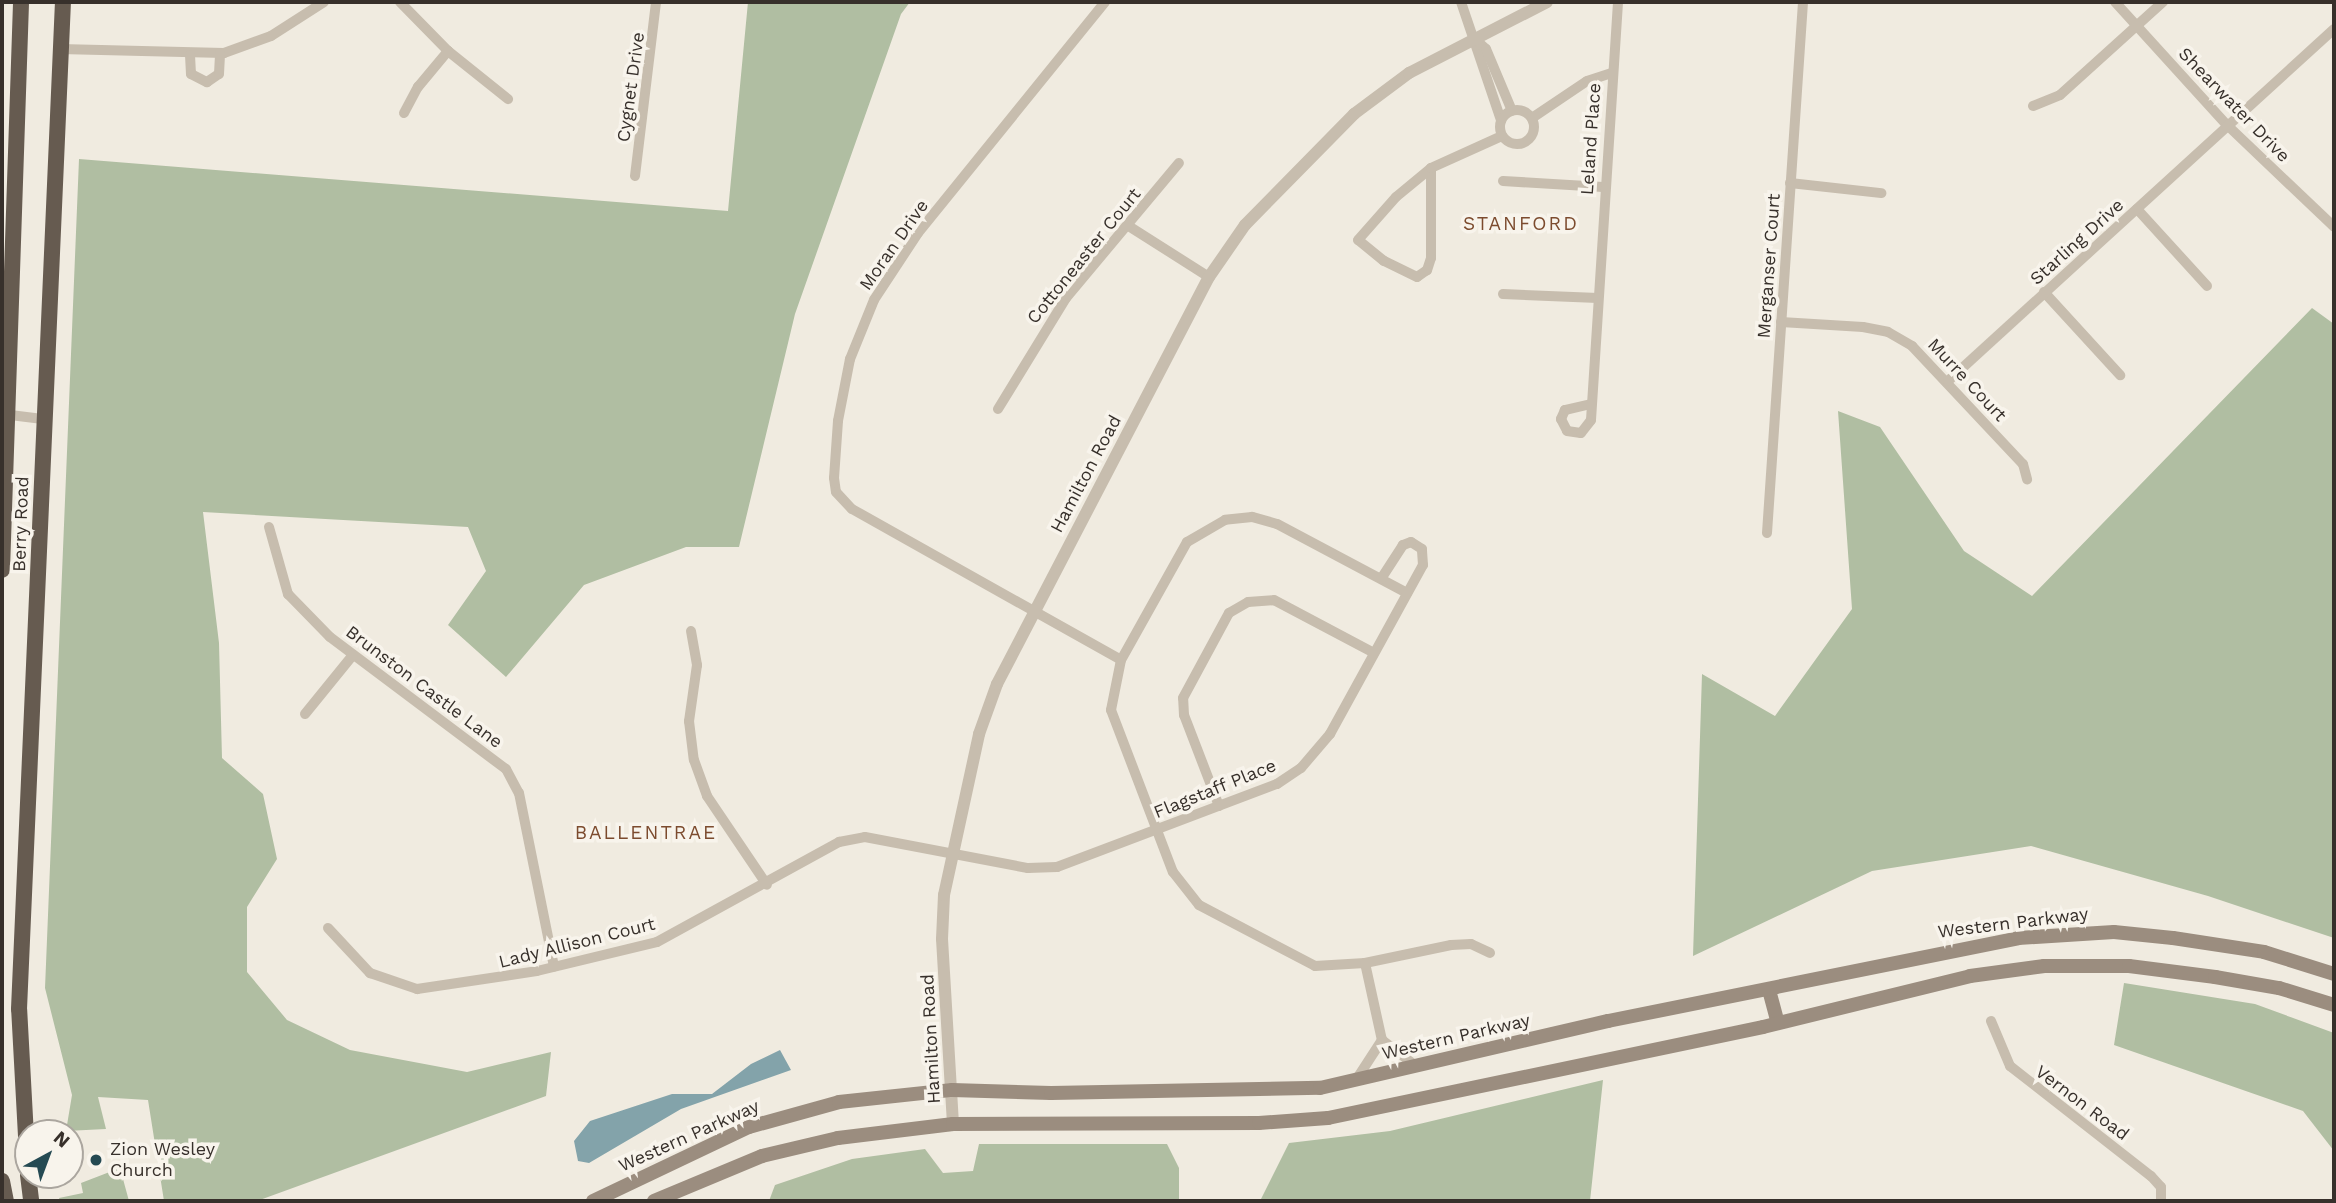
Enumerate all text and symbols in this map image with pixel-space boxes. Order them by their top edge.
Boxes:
street label: Cygnet Drive [613,31,649,143]
street label: Shearwater Drive [2174,43,2294,167]
street label: Leland Place [1576,82,1606,196]
street label: Cottoneaster Court [1022,184,1146,328]
street label: Merganser Court [1753,193,1785,339]
street label: Starling Drive [2026,194,2128,290]
street label: Moran Drive [855,196,933,294]
district label: STANFORD [1464,213,1578,235]
street label: Murre Court [1923,334,2011,426]
street label: Hamilton Road [1046,412,1126,536]
street label: Berry Road [9,476,33,572]
street label: Brunston Castle Lane [341,621,507,753]
street label: Flagstaff Place [1150,754,1280,824]
district label: BALLENTRAE [576,822,716,844]
street label: Western Parkway [1936,903,2090,943]
street label: Lady Allison Court [496,913,658,973]
street label: Hamilton Road [917,974,945,1104]
street label: Western Parkway [1380,1009,1532,1065]
street label: Vernon Road [2031,1061,2133,1145]
street label: Western Parkway [615,1095,763,1177]
north arrow [14,1119,84,1189]
text: N [49,1126,75,1153]
place label: Zion Wesley Church [110,1139,216,1182]
marker: Zion Wesley Church [88,1152,104,1168]

